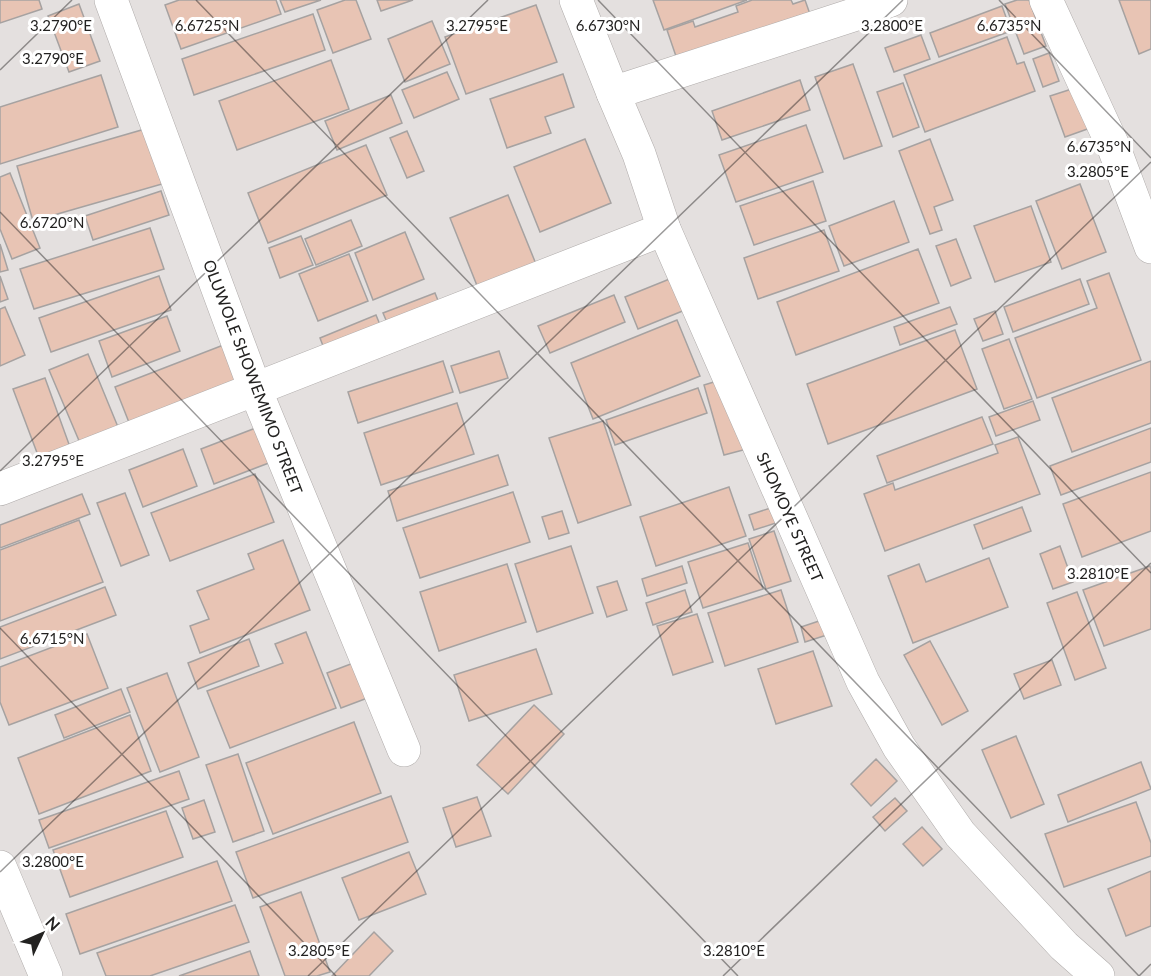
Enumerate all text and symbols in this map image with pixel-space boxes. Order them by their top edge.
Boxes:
text: 3.2790°E [30,16,92,34]
text: 6.6725°N [175,16,239,34]
text: 3.2795°E [446,16,508,34]
text: 6.6730°N [576,16,640,34]
text: 3.2800°E [861,16,923,34]
text: 6.6735°N [977,16,1041,34]
text: 3.2790°E [22,49,84,67]
text: 6.6735°N [1067,137,1131,155]
text: 3.2805°E [1067,162,1129,180]
text: 6.6720°N [20,213,84,231]
street label: OLUWOLE SHOWEMIMO STREET [200,257,307,497]
street label: SHOMOYE STREET [753,449,828,585]
text: 3.2795°E [22,451,84,469]
text: 3.2810°E [1067,564,1129,582]
text: 6.6715°N [20,629,84,647]
text: 3.2800°E [22,852,84,870]
north arrow [12,904,72,964]
text: N [42,912,64,934]
text: 3.2805°E [288,941,350,959]
text: 3.2810°E [703,941,765,959]

